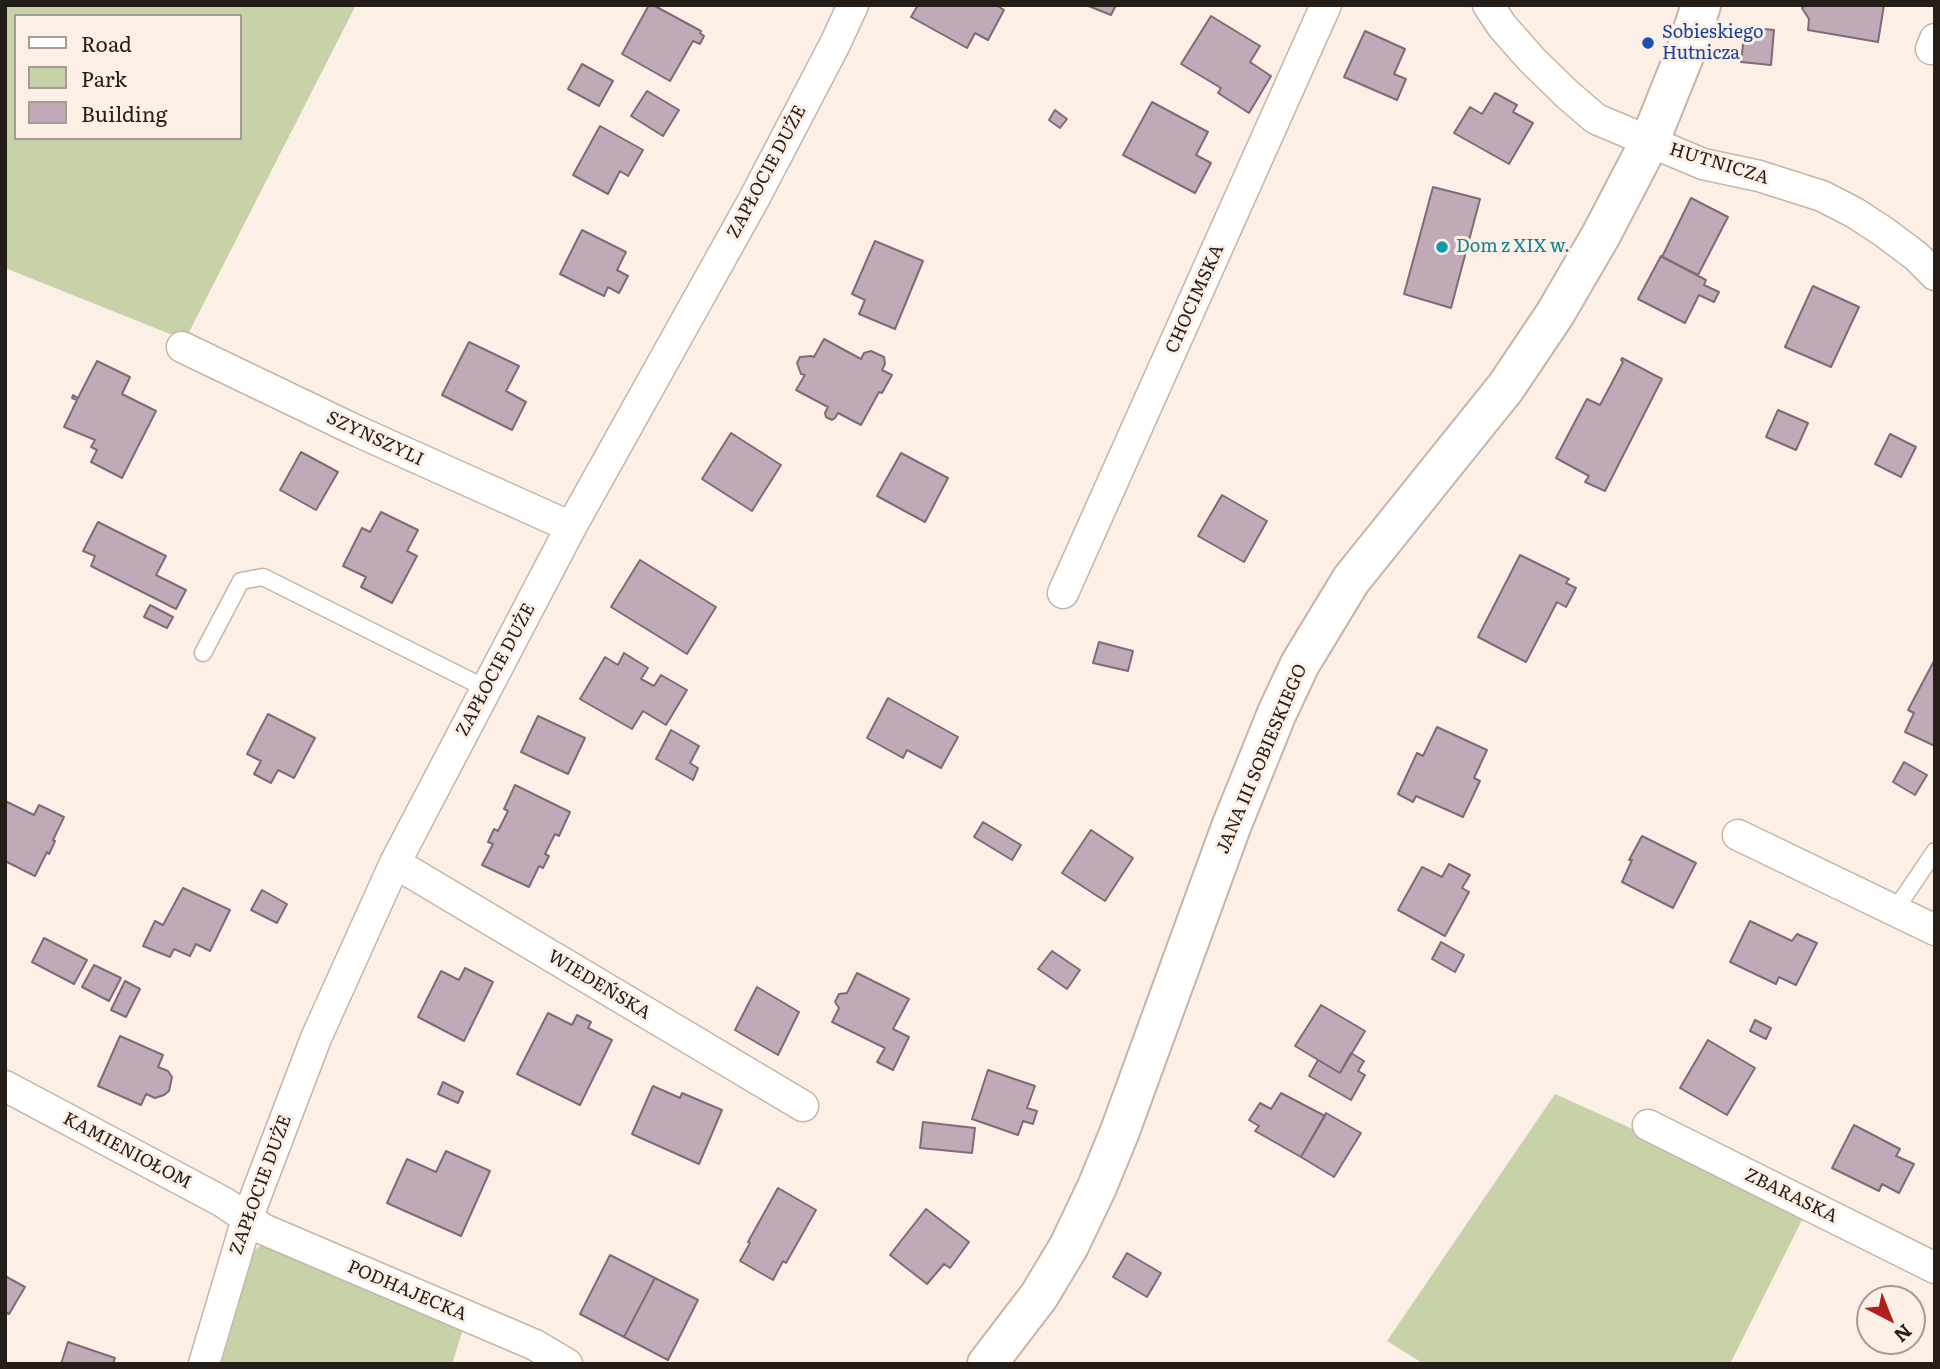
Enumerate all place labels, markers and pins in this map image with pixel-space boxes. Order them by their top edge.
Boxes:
place label: Sobieskiego Hutnicza [1662,22,1763,64]
marker: Sobieskiego Hutnicza [1640,35,1656,51]
place label: Dom z XIX w. [1456,236,1570,258]
marker: Dom z XIX w. [1434,239,1450,255]

